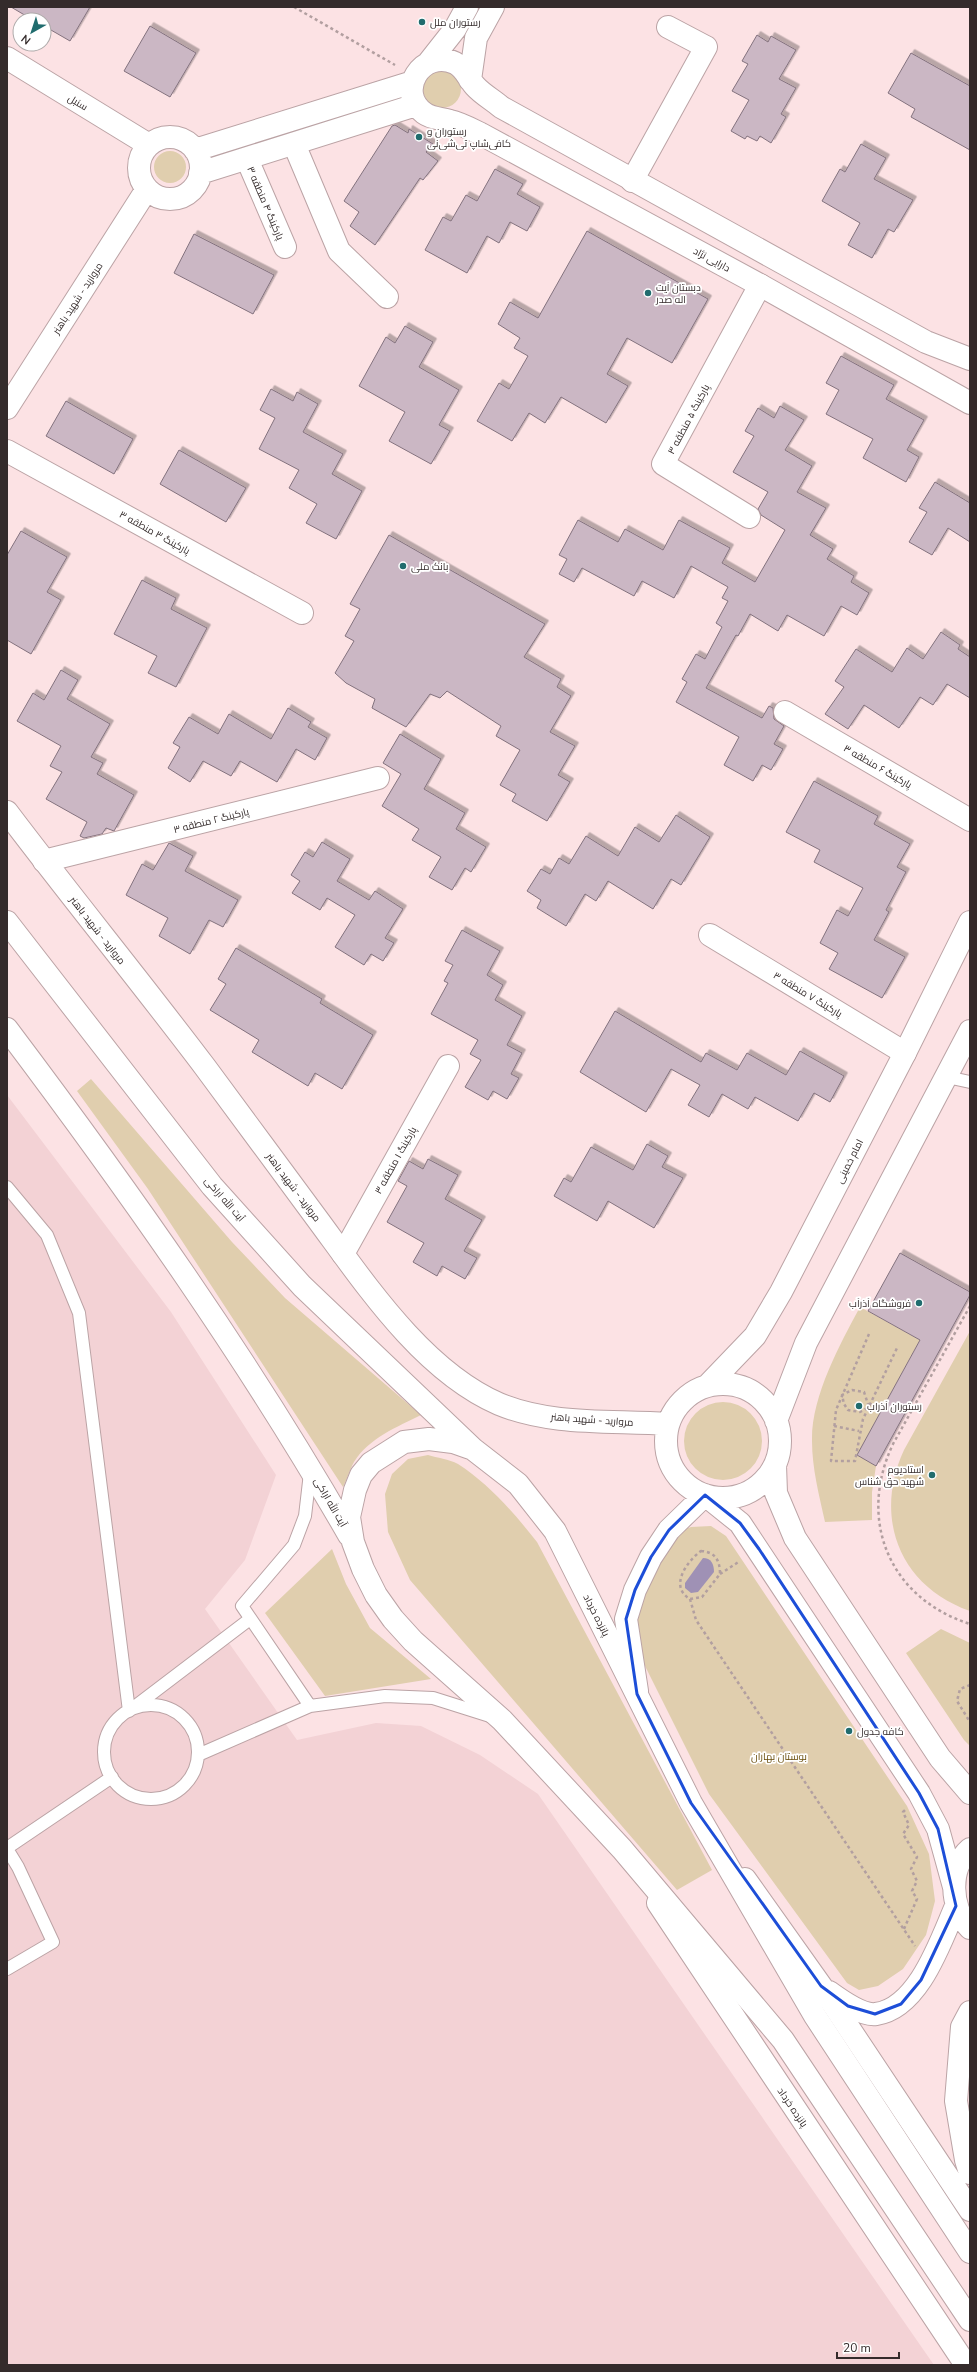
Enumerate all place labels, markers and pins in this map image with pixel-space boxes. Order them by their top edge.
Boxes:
place label: رستوران ملل [430,16,481,30]
marker: رستوران ملل [417,17,427,27]
place label: رستوران و کافی‌شاپ تی‌شی‌نی [427,125,511,151]
marker: رستوران و کافی‌شاپ تی‌شی‌نی [414,132,424,142]
place label: دبستان آیت اله صدر [655,281,701,307]
marker: دبستان آیت اله صدر [643,288,653,298]
place label: بانک ملی [411,560,448,574]
marker: بانک ملی [398,561,408,571]
place label: فروشگاه آذرآب [849,1297,911,1311]
marker: فروشگاه آذرآب [914,1298,924,1308]
place label: رستوران آذراب [867,1400,922,1414]
marker: رستوران آذراب [854,1401,864,1411]
place label: استادیوم شهید حق شناس [855,1463,924,1489]
marker: استادیوم شهید حق شناس [927,1470,937,1480]
place label: کافه جدول [857,1725,904,1739]
marker: کافه جدول [844,1726,854,1736]

